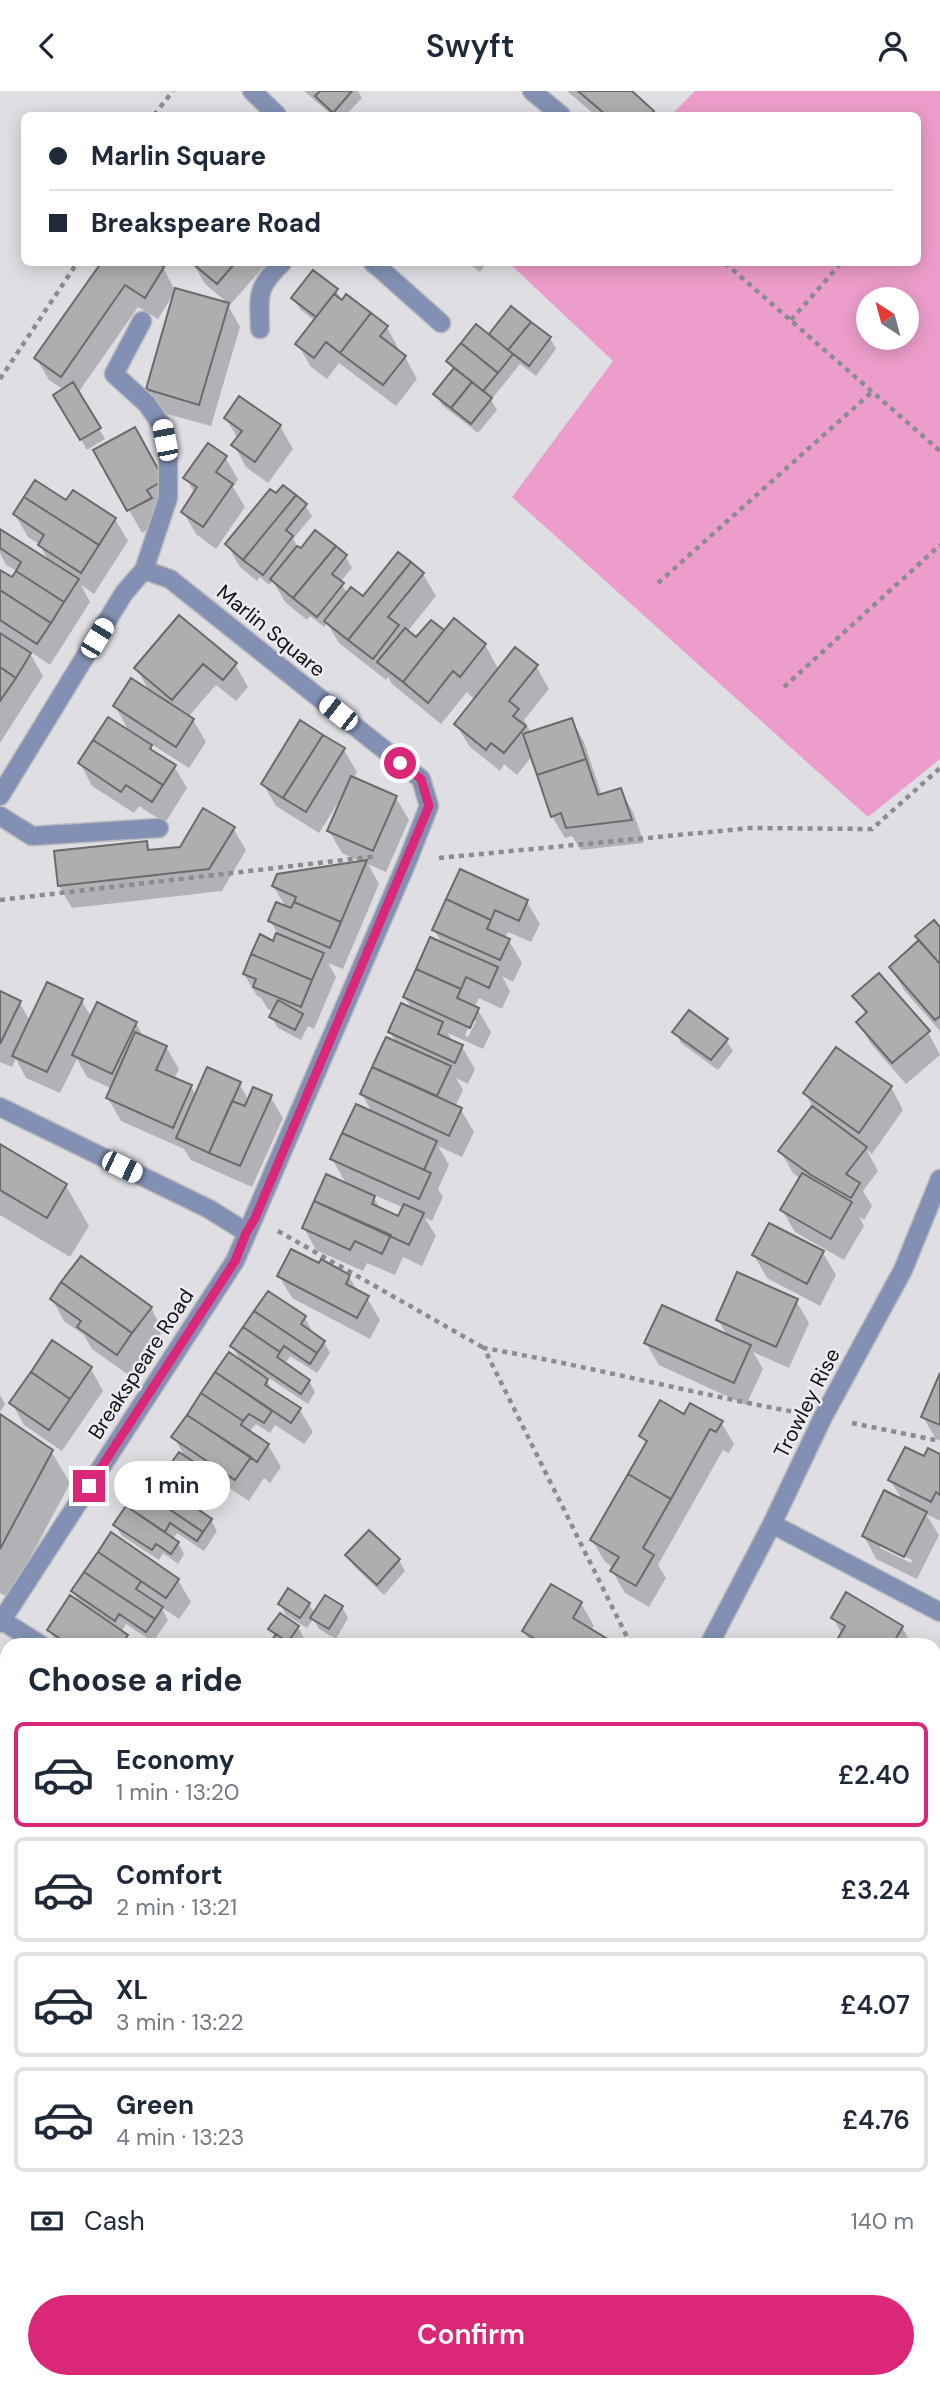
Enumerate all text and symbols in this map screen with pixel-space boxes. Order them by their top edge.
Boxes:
text: Swyft [426,25,514,67]
icon: back [28,27,66,65]
icon: person [874,27,912,65]
text: Marlin Square [91,139,266,173]
text: Breakspeare Road [91,206,321,240]
north arrow [856,287,919,350]
map controls [856,287,919,350]
car [151,417,180,463]
street label: Marlin Square [211,578,331,684]
car [78,615,117,661]
car [315,692,362,734]
route start [384,747,416,779]
car [99,1148,146,1186]
street label: Breakspeare Road [82,1283,200,1445]
street label: Trowley Rise [767,1343,847,1463]
callout: 1 min [114,1461,229,1511]
route end [73,1470,105,1502]
text: 1 min [145,1470,199,1500]
text: Choose a ride [28,1659,243,1701]
icon: car [32,1743,95,1806]
text: Economy [116,1743,234,1777]
text: £2.40 [838,1758,910,1792]
text: 1 min · 13:20 [116,1777,239,1807]
icon: car [32,1858,95,1921]
text: Comfort [116,1858,222,1892]
text: £3.24 [841,1873,910,1907]
text: 2 min · 13:21 [116,1892,237,1922]
icon: car [32,1973,95,2036]
text: XL [116,1973,148,2007]
text: £4.07 [840,1988,910,2022]
text: 3 min · 13:22 [116,2007,244,2037]
icon: car [32,2088,95,2151]
text: Green [116,2088,194,2122]
text: £4.76 [842,2103,910,2137]
text: 4 min · 13:23 [116,2122,244,2152]
icon: cash [28,2202,66,2240]
text: Cash [84,2204,145,2238]
text: 140 m [851,2206,914,2236]
button: Confirm [28,2295,914,2375]

